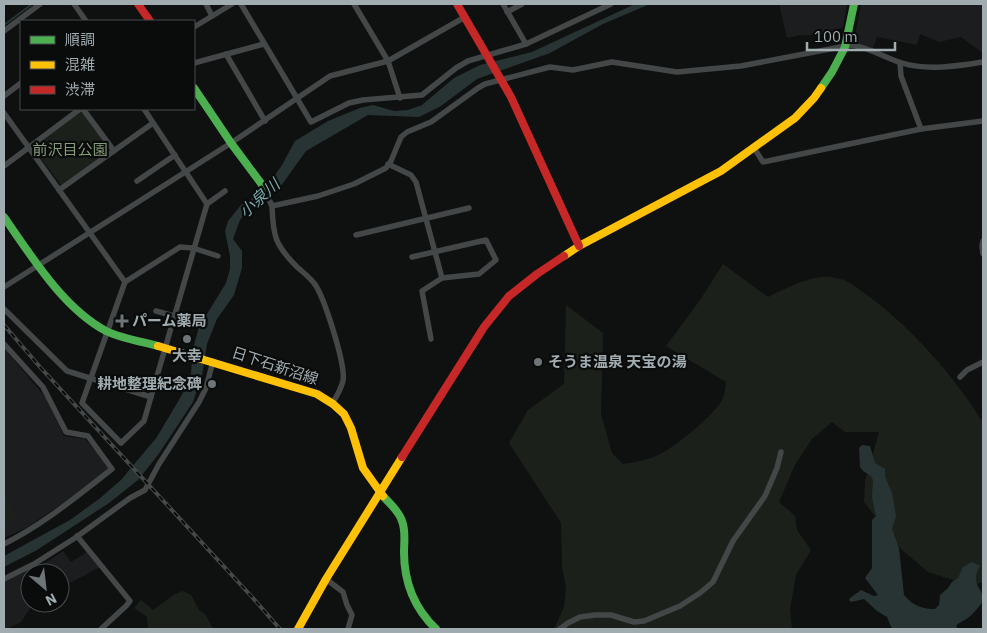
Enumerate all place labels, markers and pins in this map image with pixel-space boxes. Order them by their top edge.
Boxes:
place label: パーム薬局 [132,311,207,330]
marker: パーム薬局 [116,315,128,327]
marker: 大幸 [181,333,193,345]
place label: 大幸 [172,346,202,365]
place label: そうま温泉 天宝の湯 [548,352,687,371]
marker: そうま温泉 天宝の湯 [532,356,544,368]
place label: 耕地整理紀念碑 [97,374,202,393]
marker: 耕地整理紀念碑 [206,378,218,390]

